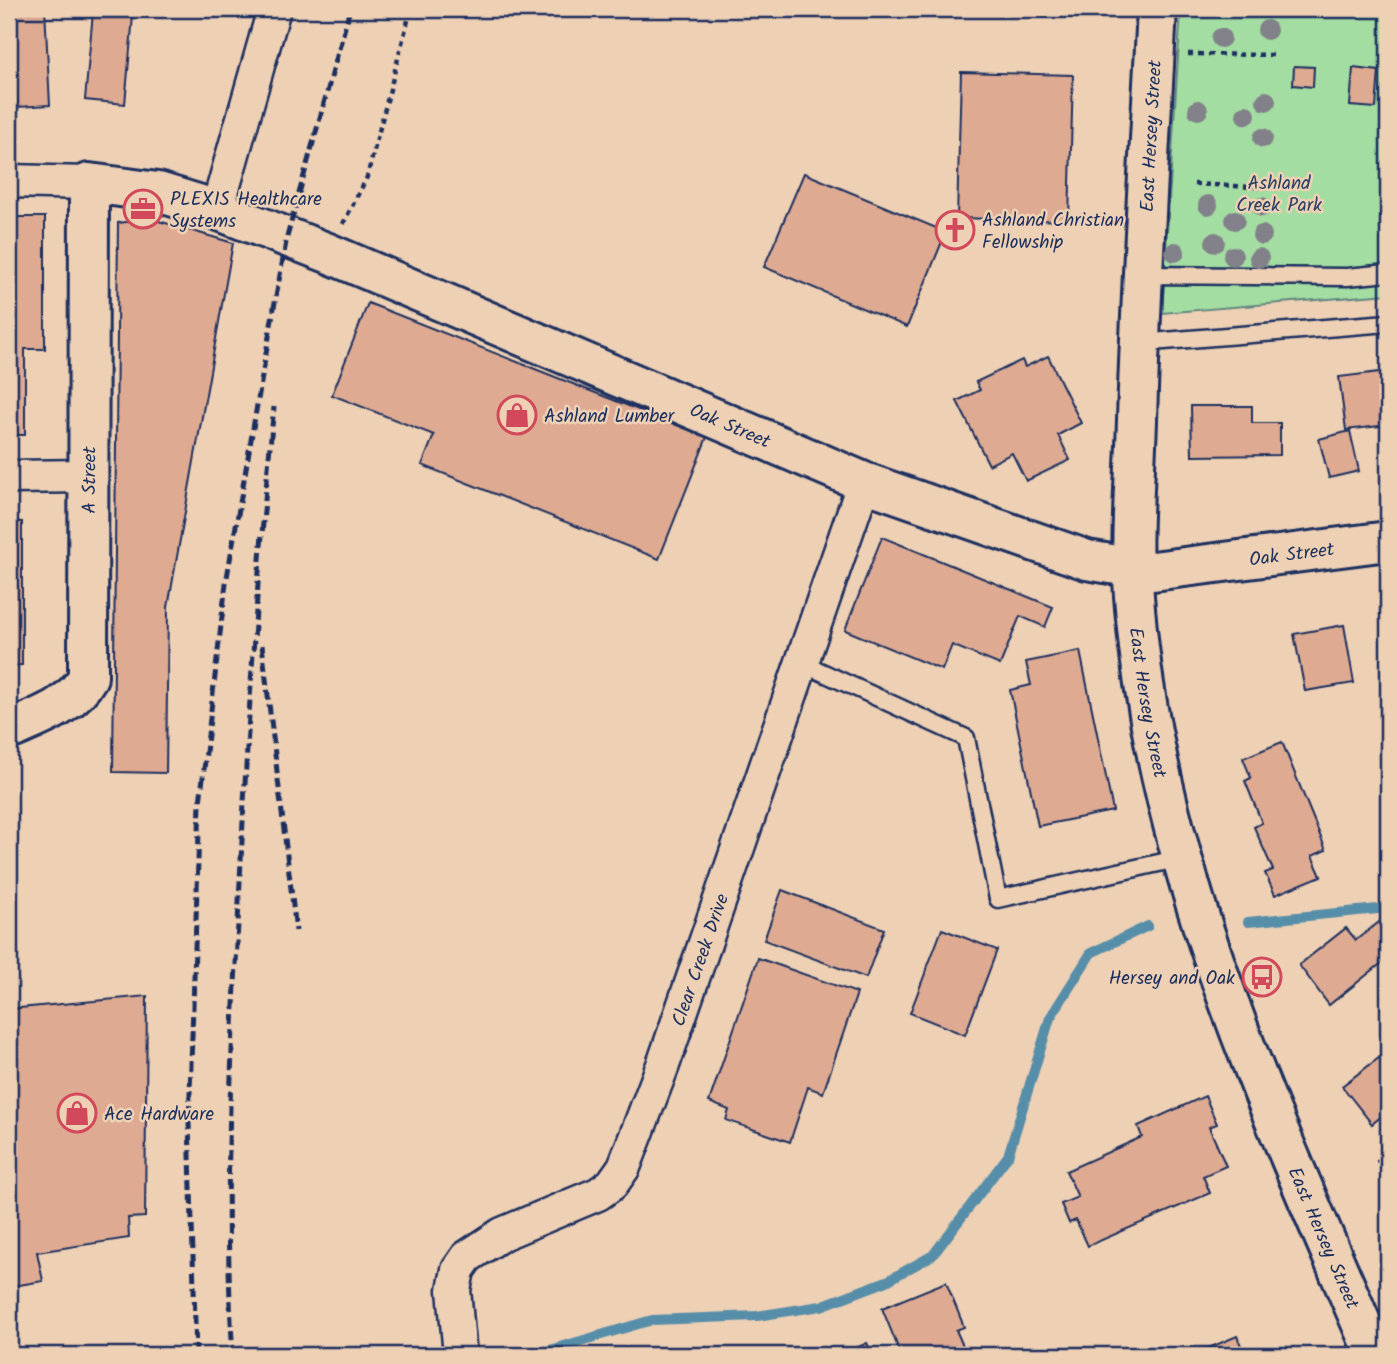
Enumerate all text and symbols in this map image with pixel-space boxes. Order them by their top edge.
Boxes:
street label: East Hersey Street [1133,59,1171,213]
park label: Ashland Creek Park [1236,169,1322,221]
place label: PLEXIS Healthcare Systems [170,185,322,237]
office icon: PLEXIS Healthcare Systems [122,188,164,230]
place label: Ashland Christian Fellowship [982,206,1124,258]
church icon: Ashland Christian Fellowship [934,209,976,251]
shop icon: Ashland Lumber [496,394,538,436]
street label: Oak Street [685,396,775,458]
place label: Ashland Lumber [544,402,676,432]
street label: A Street [75,446,105,514]
street label: Oak Street [1247,535,1337,576]
street label: East Hersey Street [1120,626,1174,782]
street label: Clear Creek Drive [664,890,738,1031]
bus stop icon: Hersey and Oak [1241,956,1283,998]
place label: Hersey and Oak [1109,964,1235,994]
shop icon: Ace Hardware [56,1092,98,1134]
place label: Ace Hardware [104,1100,215,1130]
street label: East Hersey Street [1279,1162,1367,1315]

